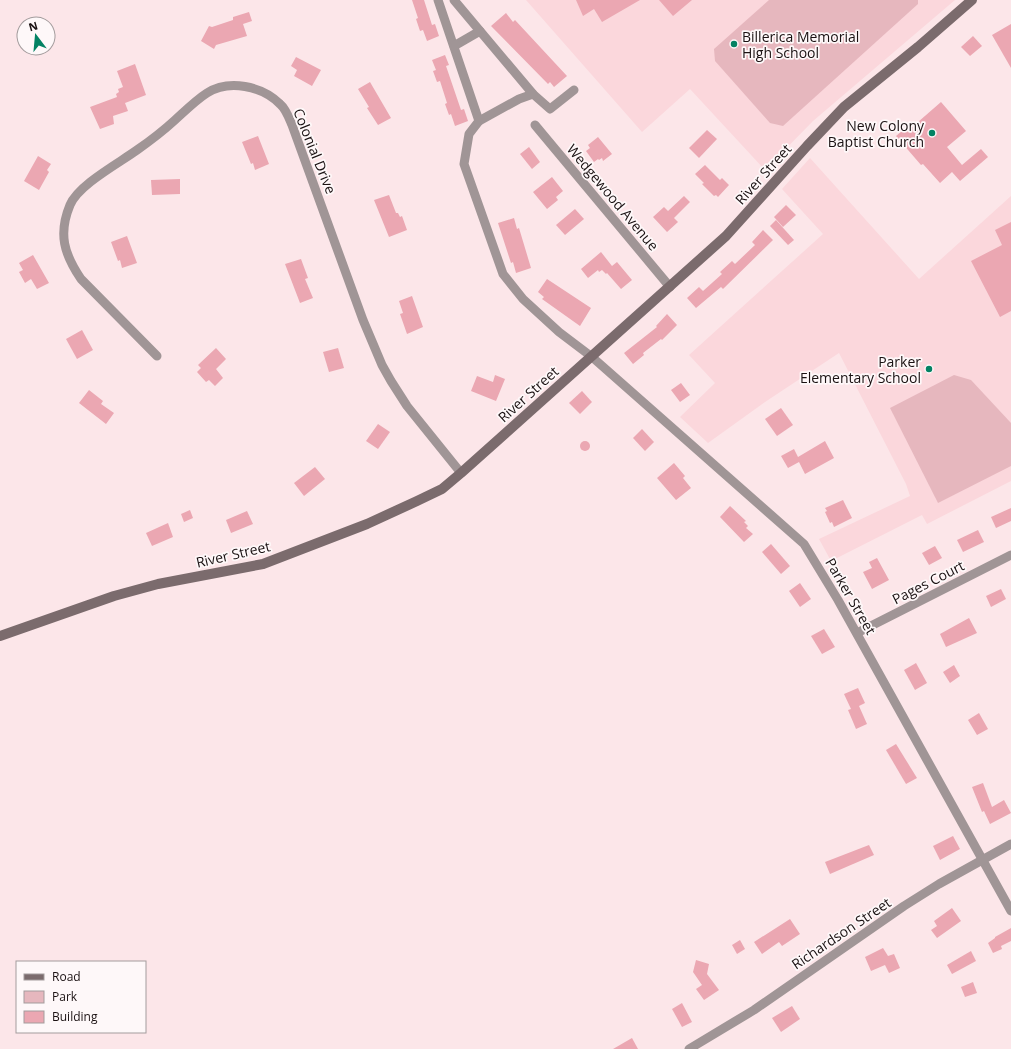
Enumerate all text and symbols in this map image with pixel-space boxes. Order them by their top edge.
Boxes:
north arrow [16,16,56,56]
text: N [27,17,39,34]
place label: Billerica Memorial High School [742,27,859,62]
marker: Billerica Memorial High School [729,39,739,49]
street label: Colonial Drive [289,105,341,197]
place label: New Colony Baptist Church [828,116,925,151]
marker: New Colony Baptist Church [927,128,937,138]
street label: Wedgewood Avenue [563,140,663,254]
street label: River Street [731,140,795,208]
place label: Parker Elementary School [800,352,921,387]
street label: River Street [494,362,562,426]
marker: Parker Elementary School [924,364,934,374]
street label: River Street [194,536,272,572]
street label: Parker Street [821,554,881,638]
street label: Pages Court [889,556,967,608]
street label: Richardson Street [788,893,894,973]
legend [16,961,146,1033]
text: Road [52,968,81,985]
text: Park [52,988,78,1005]
text: Building [52,1008,98,1025]

